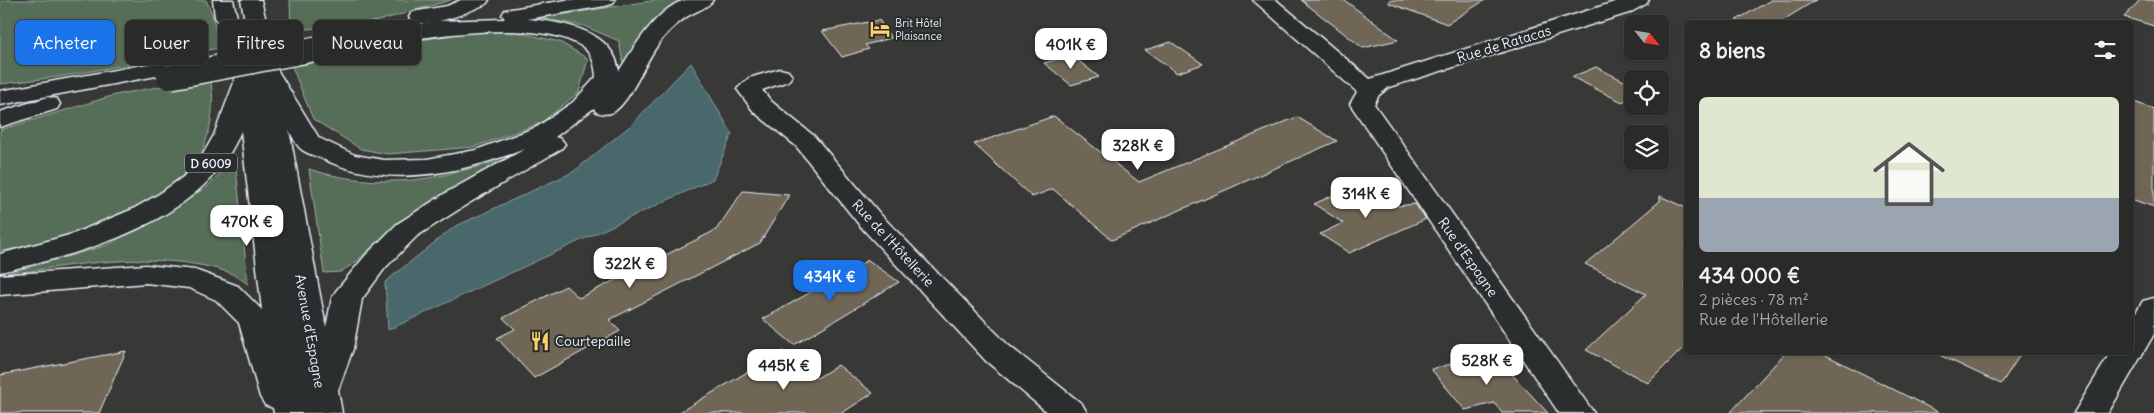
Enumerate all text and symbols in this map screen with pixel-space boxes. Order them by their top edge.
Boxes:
north arrow [1624,15,1669,60]
map controls [1624,15,1669,170]
place label: Brit Hôtel Plaisance [895,16,942,43]
hotel icon: Brit Hôtel Plaisance [869,18,891,40]
chip: Acheter [15,20,115,65]
chip: Louer [125,20,208,65]
chip: Filtres [218,20,303,65]
chip: Nouveau [313,20,421,65]
street label: Rue de Ratacas [1455,21,1553,67]
pin: 401K € [1030,28,1112,70]
text: 401K € [1046,34,1096,54]
icon: filters [2091,36,2119,64]
text: 8 biens [1699,37,1765,64]
button: locate [1624,70,1669,115]
button: layers [1624,125,1669,170]
pin: 328K € [1097,128,1179,171]
icon: home [1864,129,1954,219]
text: 328K € [1112,135,1164,155]
road number: D 6009 [185,154,237,172]
pin: 314K € [1325,176,1407,219]
text: 314K € [1342,183,1390,203]
street label: Rue de l'Hôtellerie [848,196,938,290]
pin: 470K € [206,204,288,247]
text: 470K € [221,211,273,231]
street label: Rue d'Espagne [1434,214,1502,300]
pin: 322K € [589,246,671,289]
text: 322K € [605,253,655,273]
pin: 434K € [789,260,871,302]
text: 434 000 € [1699,262,1800,289]
text: 434K € [804,266,856,286]
street label: Avenue d'Espagne [291,273,329,389]
text: 2 pièces · 78 m² [1699,289,1809,309]
text: Rue de l'Hôtellerie [1699,309,1828,329]
restaurant icon: Courtepaille [529,330,551,352]
place label: Courtepaille [555,332,631,350]
pin: 528K € [1446,344,1528,386]
pin: 445K € [743,348,825,391]
text: 528K € [1461,350,1513,370]
text: 445K € [758,355,810,375]

